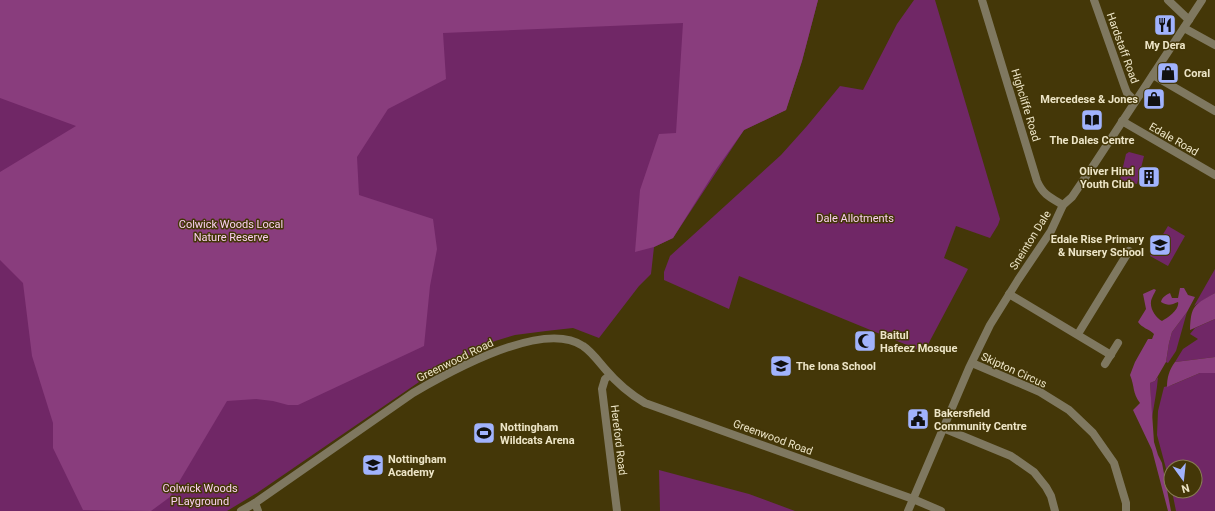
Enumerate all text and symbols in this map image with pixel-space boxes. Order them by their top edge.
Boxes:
street label: Hardstaff Road [1104,11,1141,85]
restaurant icon: My Dera [1152,12,1178,38]
place label: My Dera [1145,39,1185,52]
shop icon: Coral [1155,60,1181,86]
street label: Highcliffe Road [1008,67,1043,143]
place label: Coral [1184,67,1210,80]
shop icon: Mercedese & Jones [1141,86,1167,112]
place label: Mercedese & Jones [1040,93,1138,106]
library icon: The Dales Centre [1079,107,1105,133]
street label: Edale Road [1147,120,1201,159]
place label: The Dales Centre [1050,134,1134,147]
building icon: Oliver Hind Youth Club [1136,164,1162,190]
place label: Oliver Hind Youth Club [1079,165,1134,191]
street label: Sneinton Dale [1007,208,1054,272]
park label: Dale Allotments [816,212,894,225]
park label: Colwick Woods Local Nature Reserve [179,218,283,244]
school or university icon: Edale Rise Primary & Nursery School [1147,232,1173,258]
place label: Edale Rise Primary & Nursery School [1051,233,1144,259]
mosque icon: Baitul Hafeez Mosque [852,328,878,354]
place label: Baitul Hafeez Mosque [880,329,958,355]
street label: Greenwood Road [415,336,496,385]
street label: Skipton Circus [979,350,1049,391]
school or university icon: The Iona School [768,353,794,379]
place label: The Iona School [796,360,876,373]
street label: Hereford Road [608,404,629,476]
public building icon: Bakersfield Community Centre [905,406,931,432]
place label: Bakersfield Community Centre [934,407,1027,433]
street label: Greenwood Road [731,417,814,458]
sports icon: Nottingham Wildcats Arena [471,420,497,446]
place label: Nottingham Wildcats Arena [500,421,575,447]
school or university icon: Nottingham Academy [360,452,386,478]
place label: Nottingham Academy [388,453,446,479]
north arrow [1163,459,1203,499]
text: N [1180,481,1191,496]
park label: Colwick Woods PLayground [162,482,238,508]

